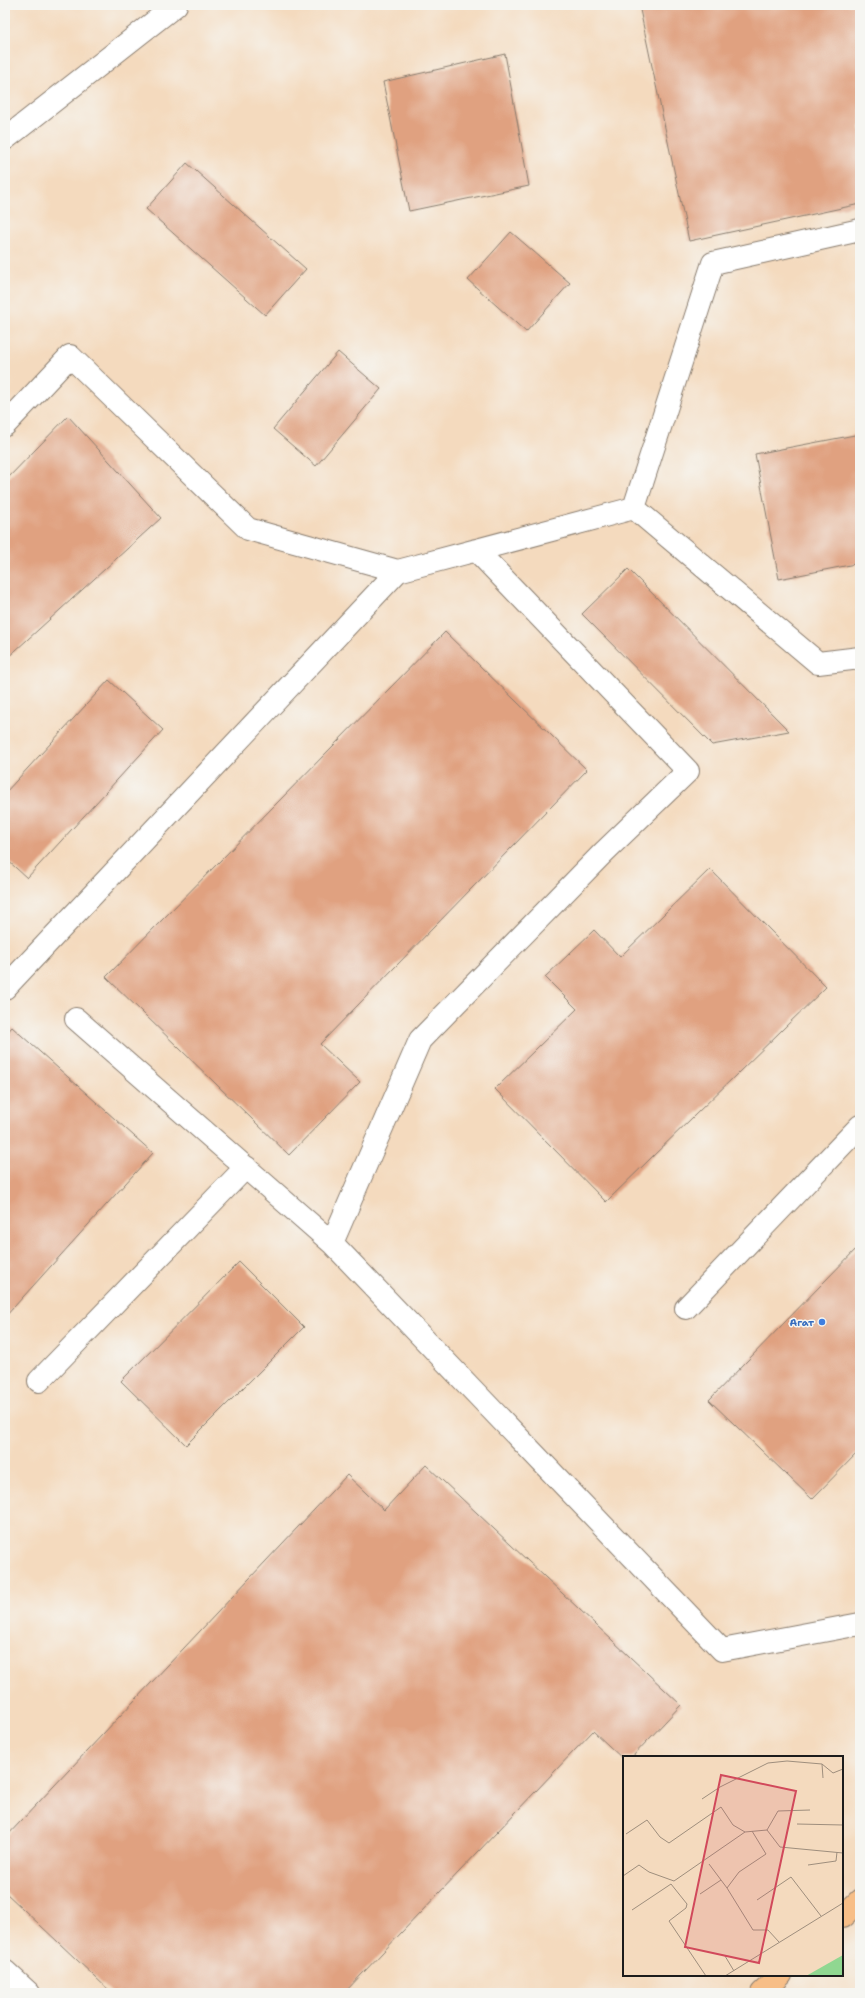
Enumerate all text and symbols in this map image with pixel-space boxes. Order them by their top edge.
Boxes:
place label: Агат [790,1316,814,1329]
marker: Агат [817,1317,827,1327]
inset map [623,1756,843,1976]

